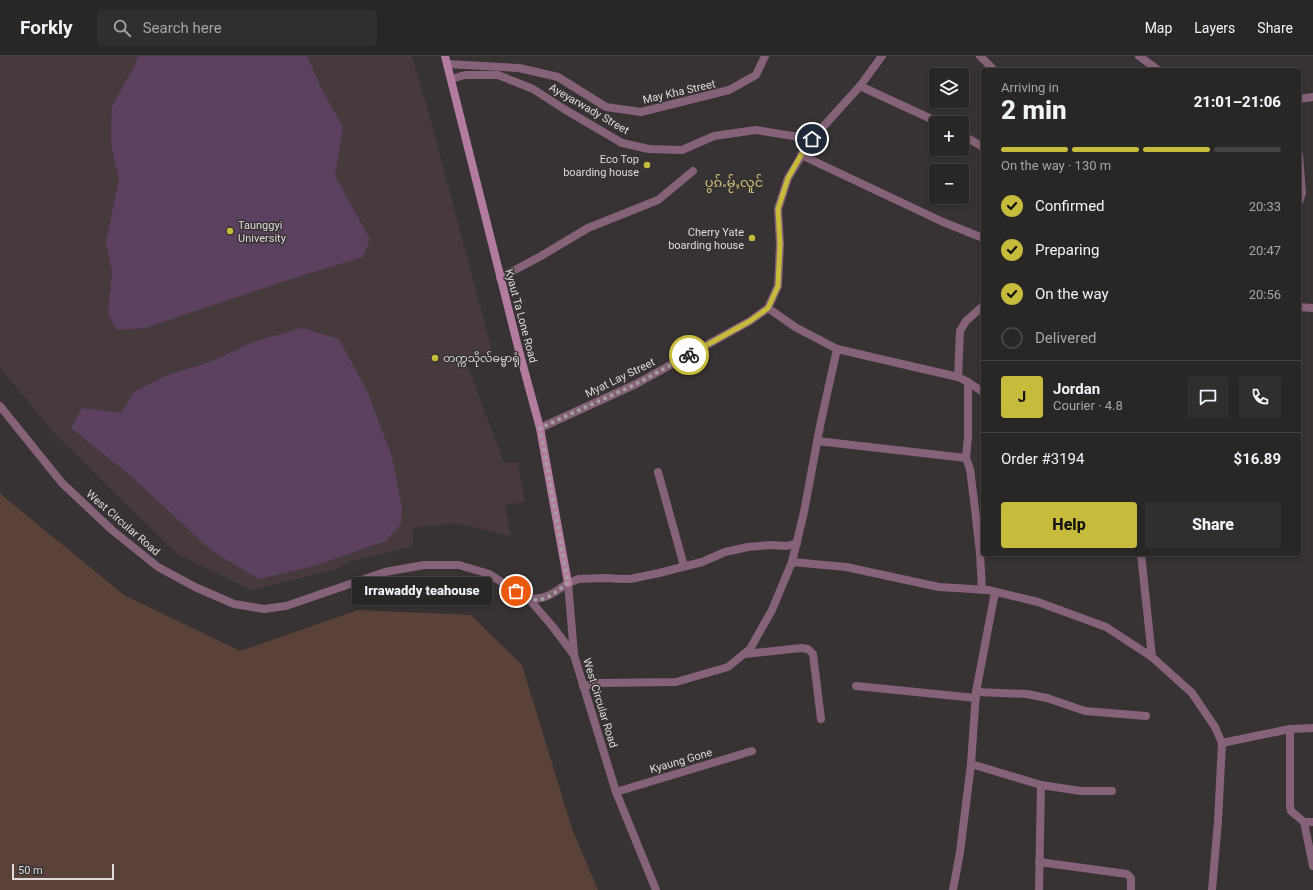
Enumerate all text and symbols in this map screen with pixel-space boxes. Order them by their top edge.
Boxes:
search box [97,10,377,46]
text: Forkly [20,16,73,39]
icon: search [111,17,133,39]
text: Search here [143,19,222,37]
text: Map [1145,20,1172,36]
text: Layers [1194,20,1235,36]
text: Share [1257,20,1293,36]
map controls [929,68,969,204]
button: layers [929,68,969,108]
street label: May Kha Street [641,77,717,107]
text: Arriving in [1001,80,1059,95]
street label: Ayeyarwady Street [547,81,632,137]
text: 21:01–21:06 [1194,93,1281,111]
text: 2 min [1001,95,1067,125]
button: + [929,116,969,156]
pin [795,122,829,156]
icon: home [801,128,823,150]
place label: Eco Top boarding house [563,153,639,179]
text: On the way · 130 m [1001,158,1111,173]
marker: Eco Top boarding house [642,160,652,170]
button: − [929,164,969,204]
district label: ပွၵ်ႉမႂ်ႇလူင် [705,174,763,193]
icon: check [1001,195,1023,217]
text: Confirmed [1035,197,1105,215]
text: 20:33 [1249,199,1281,214]
place label: Taunggyi University [238,219,287,245]
marker: Taunggyi University [225,226,235,236]
place label: Cherry Yate boarding house [668,226,744,252]
marker: Cherry Yate boarding house [747,233,757,243]
icon: check [1001,239,1023,261]
text: Preparing [1035,241,1099,259]
text: 20:47 [1249,243,1281,258]
street label: Kyaut Ta Lone Road [502,268,540,364]
icon: check [1001,283,1023,305]
text: On the way [1035,285,1109,303]
text: 20:56 [1249,287,1281,302]
text: Delivered [1035,329,1097,347]
courier [669,335,709,375]
icon: bike [678,344,700,366]
place label: တက္ကသိုလ်ဓမ္မာရုံ [443,351,520,367]
marker: တက္ကသိုလ်ဓမ္မာရုံ [430,353,440,363]
street label: Myat Lay Street [583,355,657,400]
button: chat [1187,376,1229,418]
button: phone [1239,376,1281,418]
text: Jordan [1053,380,1100,398]
text: J [1018,388,1026,406]
text: Courier · 4.8 [1053,398,1123,413]
text: Order #3194 [1001,450,1084,468]
text: $16.89 [1234,450,1281,468]
street label: West Circular Road [84,488,162,558]
button: Help [1001,502,1137,548]
button: Share [1145,502,1281,548]
pin [499,574,533,608]
callout: Irrawaddy teahouse [352,577,492,605]
icon: bag [505,580,527,602]
text: Irrawaddy teahouse [364,583,480,598]
street label: West Circular Road [580,657,620,749]
street label: Kyaung Gone [648,746,714,776]
scale bar [12,862,114,881]
text: 50 m [18,864,43,877]

